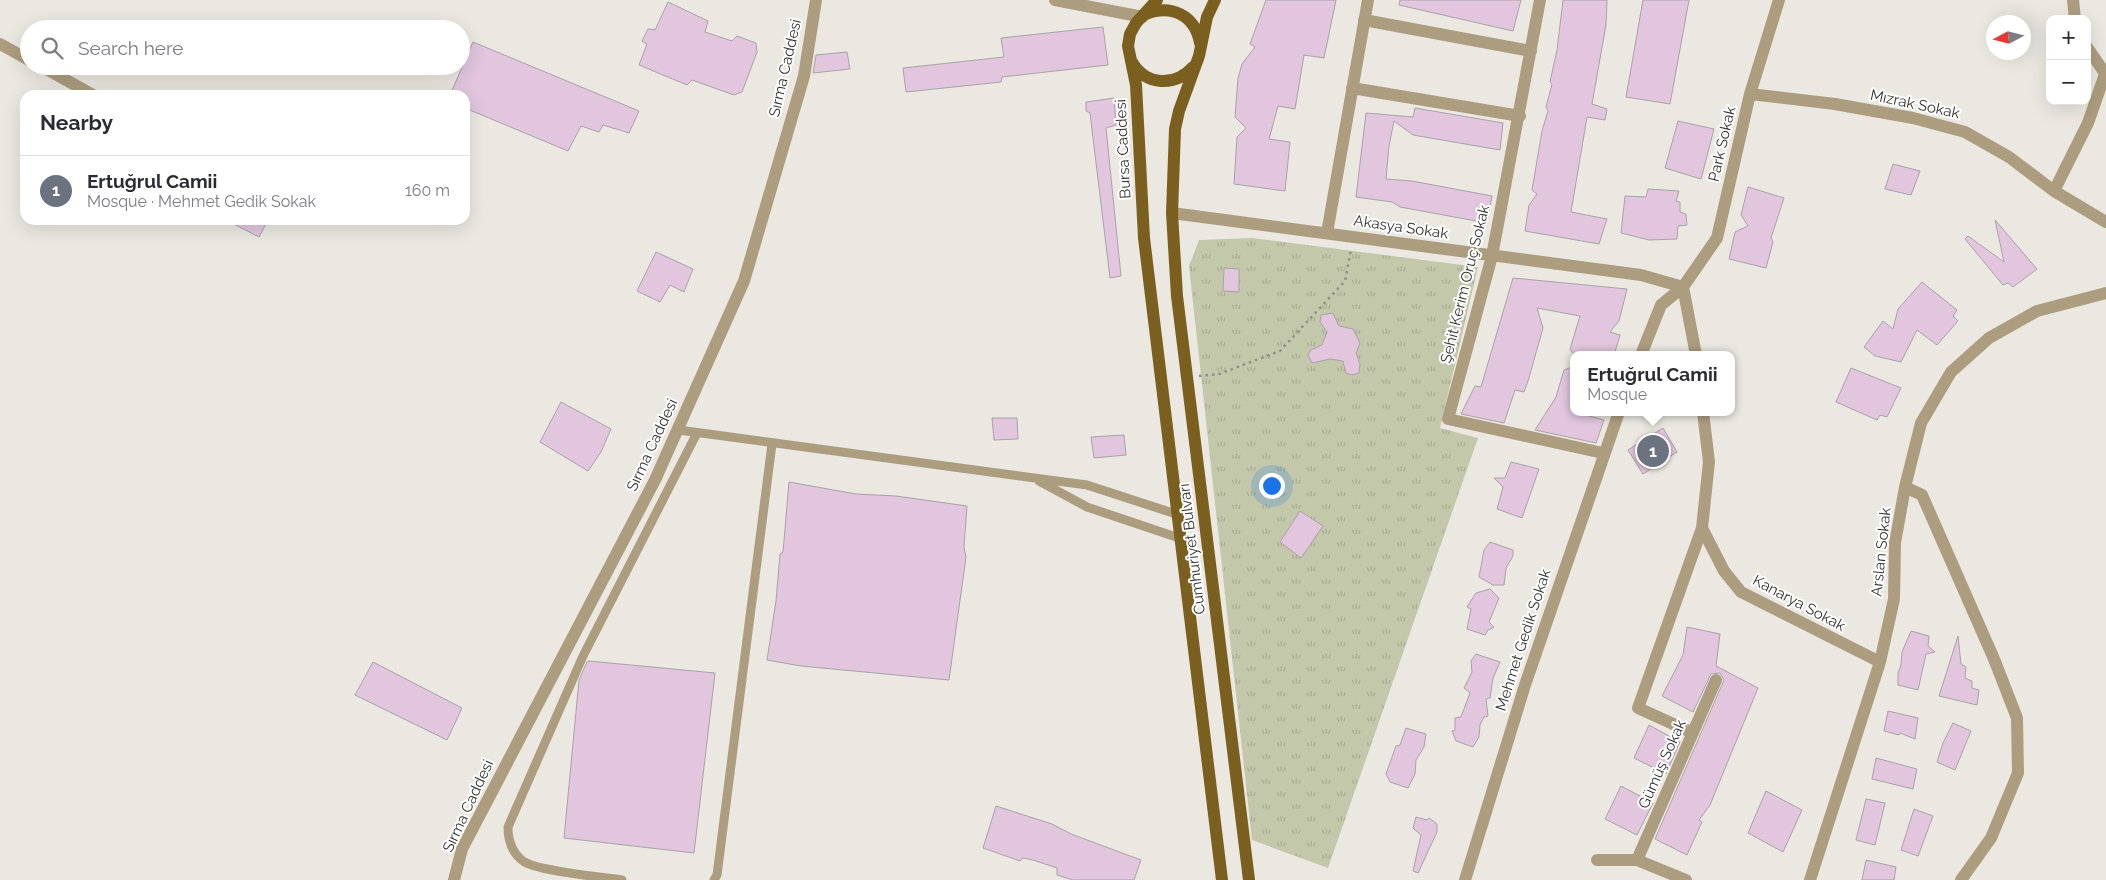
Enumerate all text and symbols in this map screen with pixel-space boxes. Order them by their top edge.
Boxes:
north arrow [1986,15,2031,60]
map controls [2046,15,2091,105]
button: + [2046,15,2091,60]
street label: Sırma Caddesi [765,17,805,119]
search box [20,20,470,75]
icon: search [38,34,66,62]
text: Search here [78,37,184,59]
button: − [2046,60,2091,105]
street label: Mızrak Sokak [1869,86,1961,122]
street label: Bursa Caddesi [1111,99,1135,199]
street label: Park Sokak [1705,105,1739,183]
text: Nearby [40,110,113,135]
text: Ertuğrul Camii [87,170,217,192]
text: 1 [52,181,60,200]
text: 160 m [405,181,450,200]
text: Mosque · Mehmet Gedik Sokak [87,192,316,211]
street label: Şehit Kerim Oruç Sokak [1437,203,1493,365]
street label: Akasya Sokak [1353,211,1449,243]
popup [1570,351,1735,416]
text: Ertuğrul Camii [1587,363,1718,385]
text: Mosque [1587,385,1647,404]
street label: Sırma Caddesi [623,396,681,494]
pin: 1 [1637,432,1669,470]
your location [1259,473,1285,499]
street label: Cumhuriyet Bulvarı [1175,482,1209,616]
street label: Arslan Sokak [1867,506,1895,597]
street label: Mehmet Gedik Sokak [1492,567,1554,713]
street label: Kanarya Sokak [1750,571,1848,635]
street label: Gümüş Sokak [1634,717,1690,811]
street label: Sırma Caddesi [439,757,497,855]

